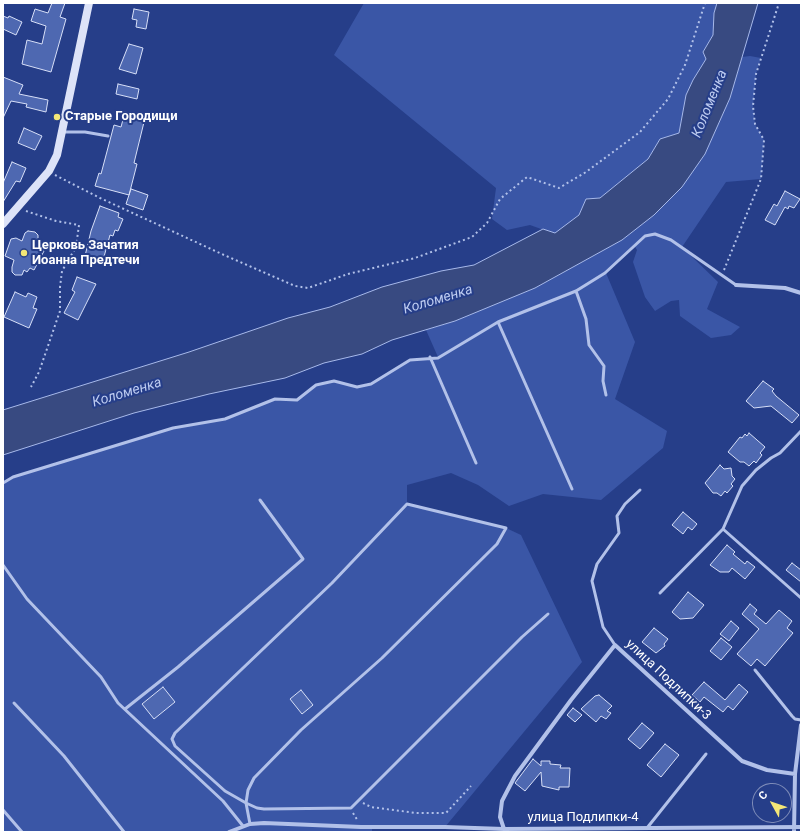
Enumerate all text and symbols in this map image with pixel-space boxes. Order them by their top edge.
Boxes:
water label: Коломенка [689,68,731,140]
place label: Старые Городищи [65,109,178,125]
marker: Старые Городищи [52,112,62,122]
place label: Церковь Зачатия Иоанна Предтечи [32,238,140,269]
marker: Церковь Зачатия Иоанна Предтечи [19,248,29,258]
water label: Коломенка [401,281,475,319]
water label: Коломенка [90,374,164,412]
street label: улица Подлипки-3 [622,636,714,724]
north arrow [752,783,792,823]
text: С [756,789,770,803]
street label: улица Подлипки-4 [528,810,638,826]

